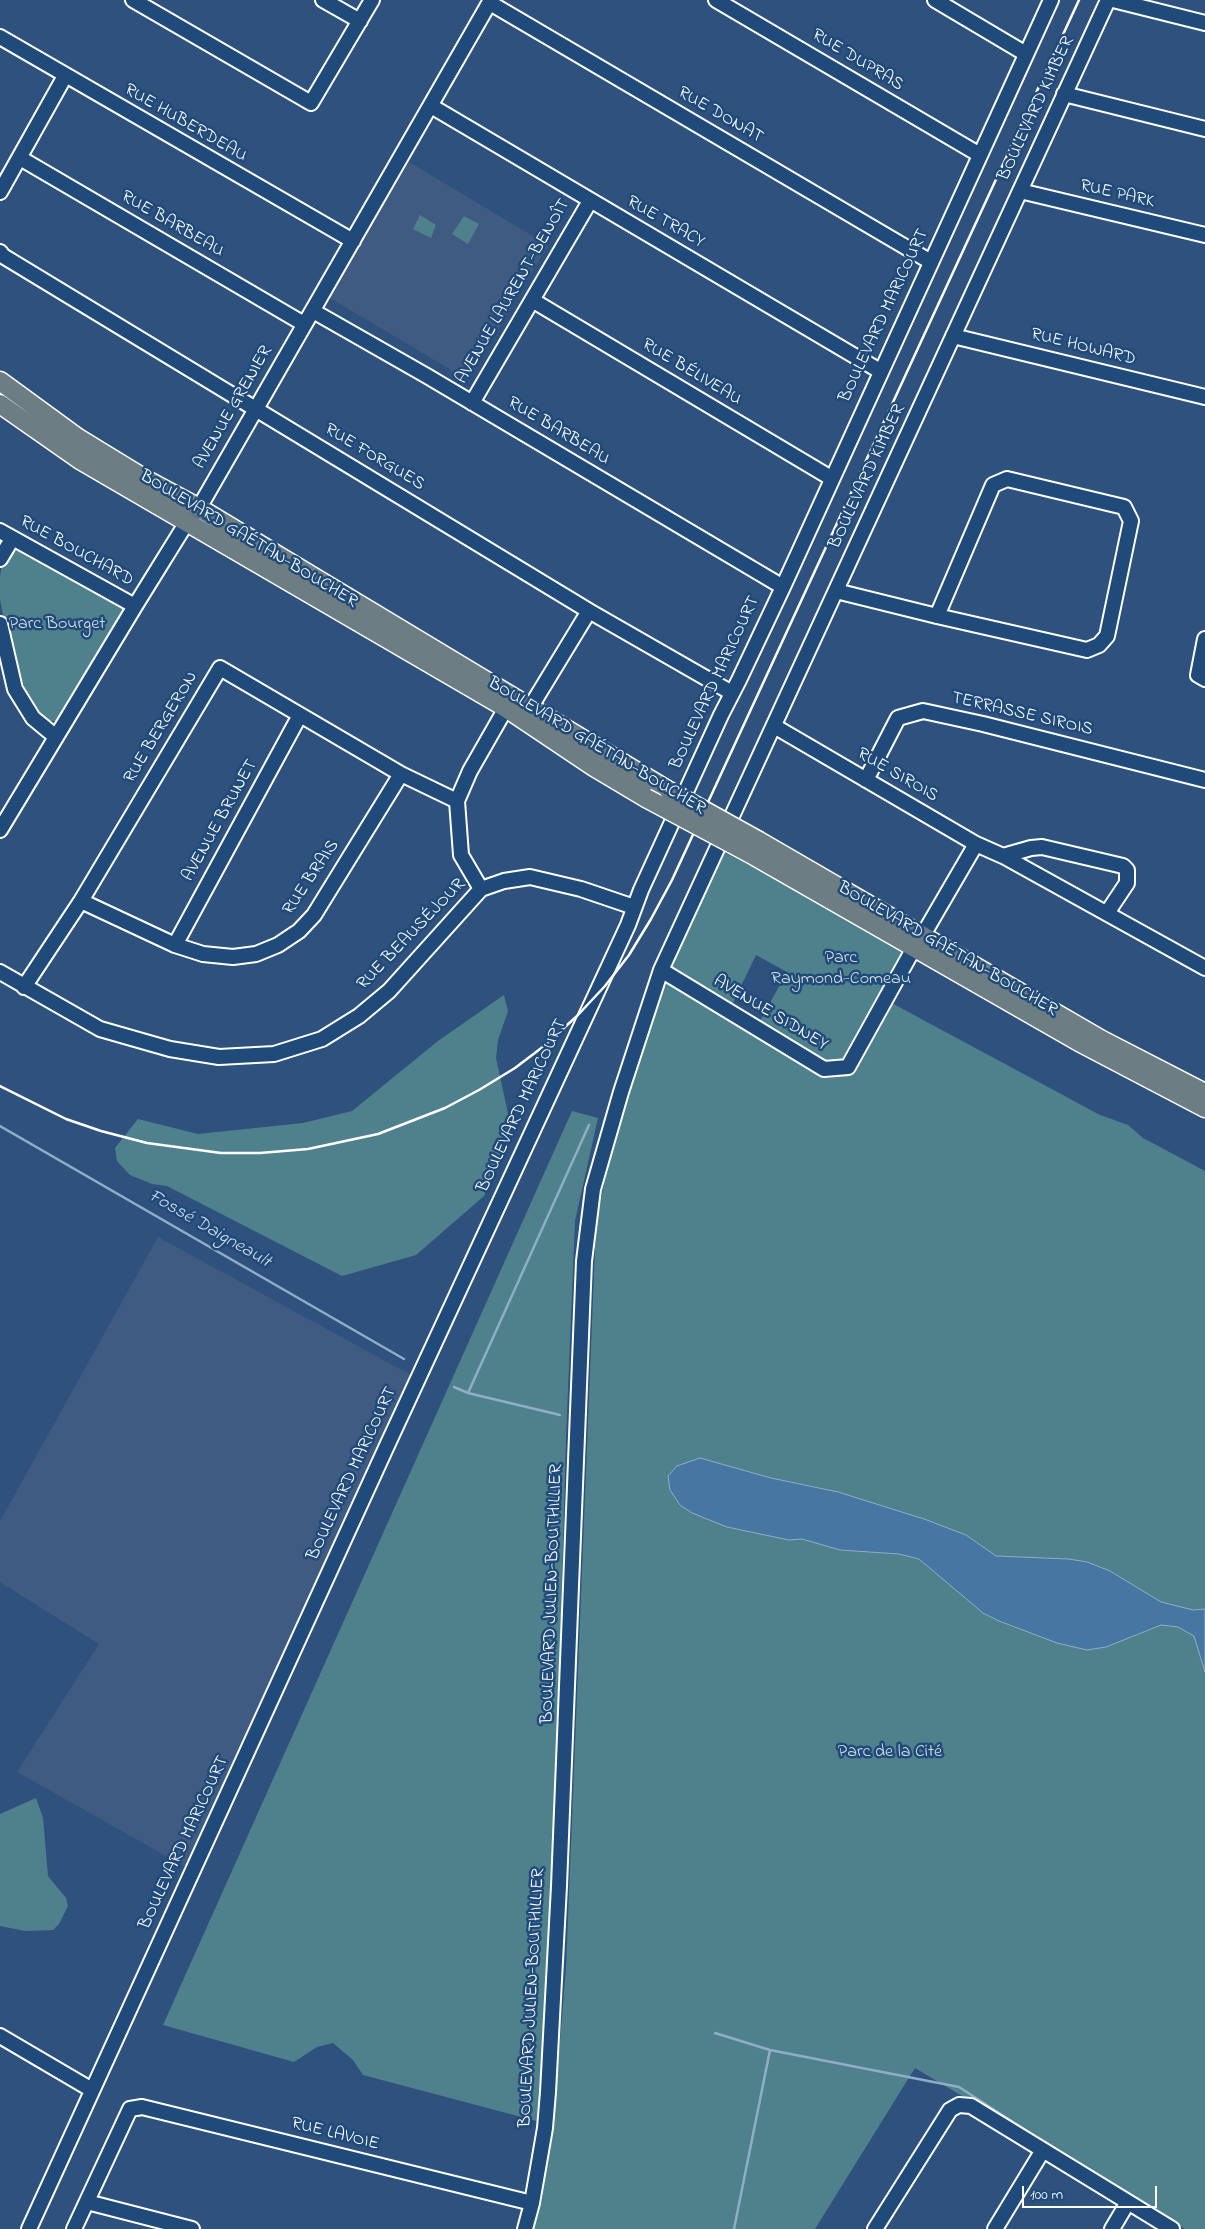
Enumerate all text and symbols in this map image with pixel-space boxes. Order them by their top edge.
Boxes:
street label: RUE DUPRAS [807,25,907,97]
street label: BOULEVARD KIMBER [994,33,1080,185]
street label: RUE HUBERDEAU [120,80,250,168]
street label: RUE DONAT [673,83,767,149]
street label: RUE PARK [1078,176,1156,214]
street label: RUE BARBEAU [117,187,227,263]
street label: RUE TRACY [622,192,708,254]
street label: AVENUE LAURENT-BENOÎT [452,196,576,388]
street label: BOULEVARD MARICOURT [835,226,935,406]
street label: RUE HOWARD [1028,325,1138,371]
street label: RUE BÉLIVEAU [637,335,745,411]
street label: AVENUE GRENIER [190,343,278,473]
street label: RUE BARBEAU [503,393,613,471]
street label: BOULEVARD KIMBER [825,401,911,553]
street label: RUE FORGUES [320,420,428,496]
street label: BOULEVARD GAÉTAN-BOUCHER [135,466,361,614]
street label: RUE BOUCHARD [15,512,137,592]
street label: BOULEVARD MARICOURT [666,593,766,773]
park label: Parc Bourget [9,614,105,636]
street label: RUE BERGERON [120,668,204,788]
street label: BOULEVARD GAÉTAN-BOUCHER [483,673,709,821]
street label: TERRASSE SIROIS [949,688,1095,742]
street label: RUE SIROIS [853,744,941,808]
street label: AVENUE BRUNET [179,756,263,886]
street label: RUE BRAIS [279,836,345,920]
street label: RUE BEAUSÉJOUR [353,875,471,995]
street label: BOULEVARD GAÉTAN-BOUCHER [833,878,1061,1022]
park label: Parc Raymond-Comeau [771,948,911,991]
street label: AVENUE SIDNEY [709,971,831,1057]
street label: BOULEVARD MARICOURT [473,1016,573,1196]
water label: Fossé Daigneault [144,1186,274,1274]
street label: BOULEVARD MARICOURT [303,1384,403,1564]
street label: BOULEVARD JULIEN-BOUTHILLIER [538,1464,568,1724]
park label: Parc de la Cité [838,1742,942,1764]
street label: BOULEVARD MARICOURT [135,1753,235,1933]
street label: BOULEVARD JULIEN-BOUTHILLIER [515,1868,551,2128]
street label: RUE LAVOIE [289,2114,381,2156]
scale bar [1025,2176,1160,2208]
text: 100 m [1030,2184,1063,2206]

